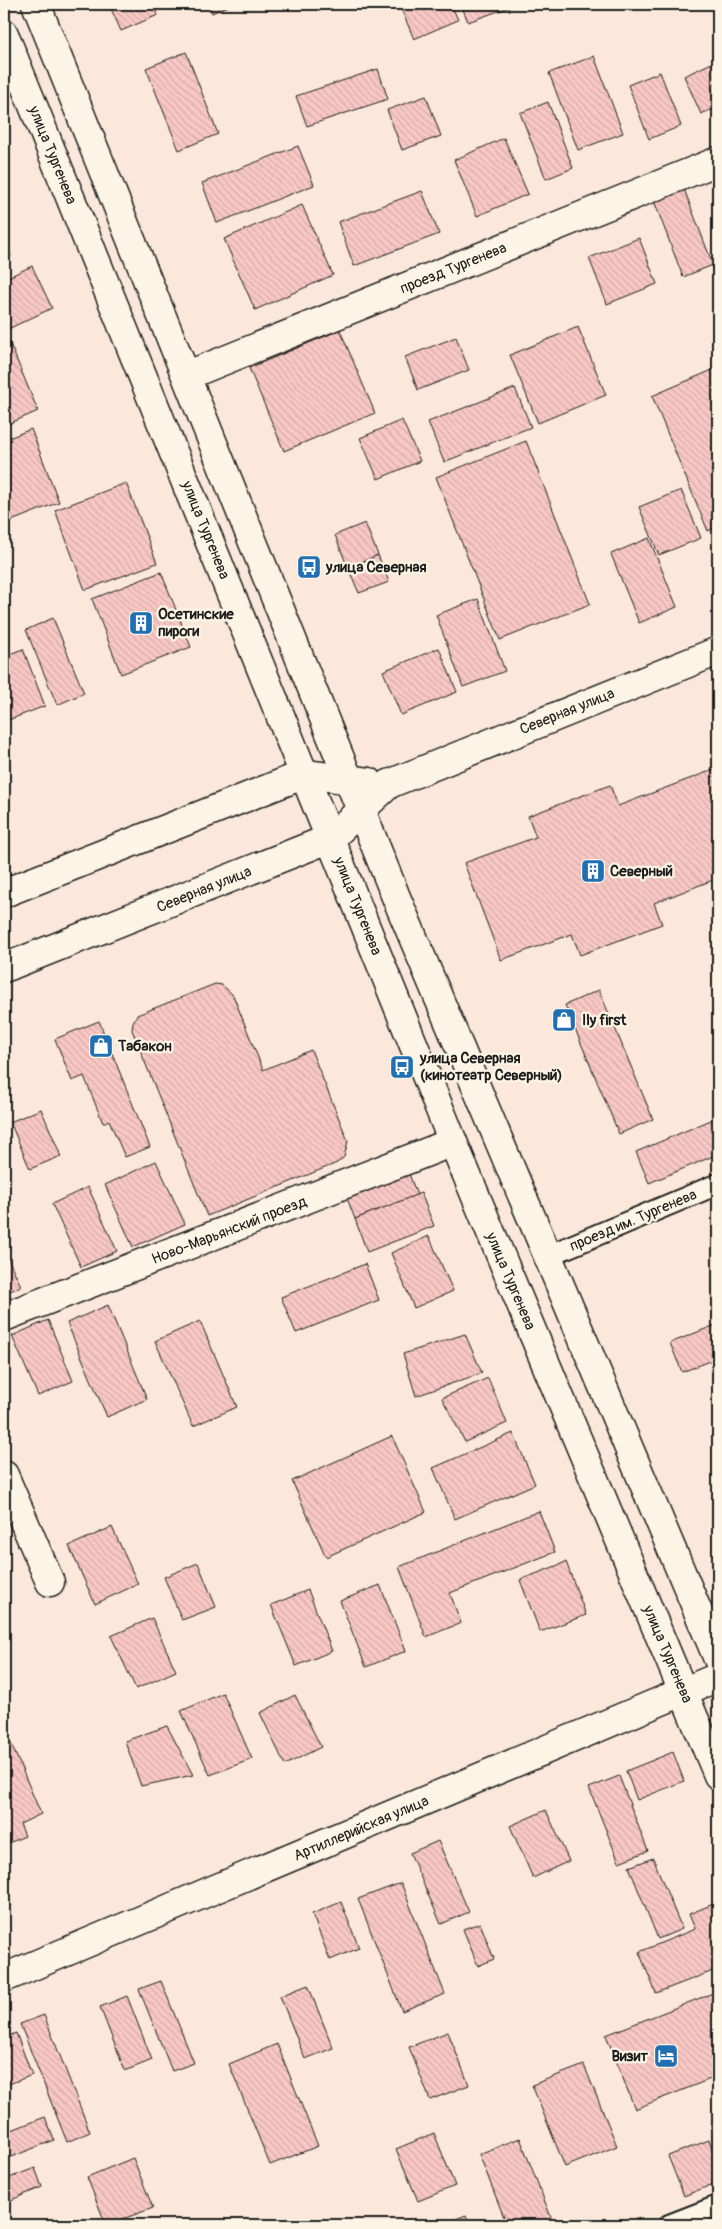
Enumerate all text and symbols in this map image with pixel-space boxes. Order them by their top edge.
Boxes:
street label: улица Тургенева [24,102,81,207]
street label: проезд Тургенева [397,238,509,298]
street label: улица Тургенева [177,477,234,582]
bus stop icon: улица Северная [296,554,322,580]
place label: улица Северная [325,558,427,577]
place label: Осетинские пироги [158,605,234,641]
building icon: Осетинские пироги [128,610,154,636]
street label: Северная улица [517,684,617,739]
street label: улица Тургенева [329,853,386,958]
building icon: Северный [580,858,606,884]
street label: Северная улица [154,862,254,917]
place label: Северный [610,862,673,881]
shop icon: Ily first [551,1007,577,1033]
place label: Ily first [582,1011,627,1030]
shop icon: Табакон [88,1033,114,1059]
place label: Табакон [117,1037,172,1056]
place label: улица Северная (кинотеатр Северный) [419,1049,563,1085]
bus stop icon: улица Северная (кинотеатр Северный) [389,1054,415,1080]
street label: проезд им. Тургенева [567,1185,700,1256]
street label: Ново-Марьянский проезд [149,1192,309,1269]
street label: улица Тургенева [481,1229,540,1333]
street label: улица Тургенева [638,1602,697,1706]
street label: Артиллерийская улица [291,1791,432,1866]
hotel icon: Визит [653,2043,679,2069]
place label: Визит [611,2047,648,2066]

